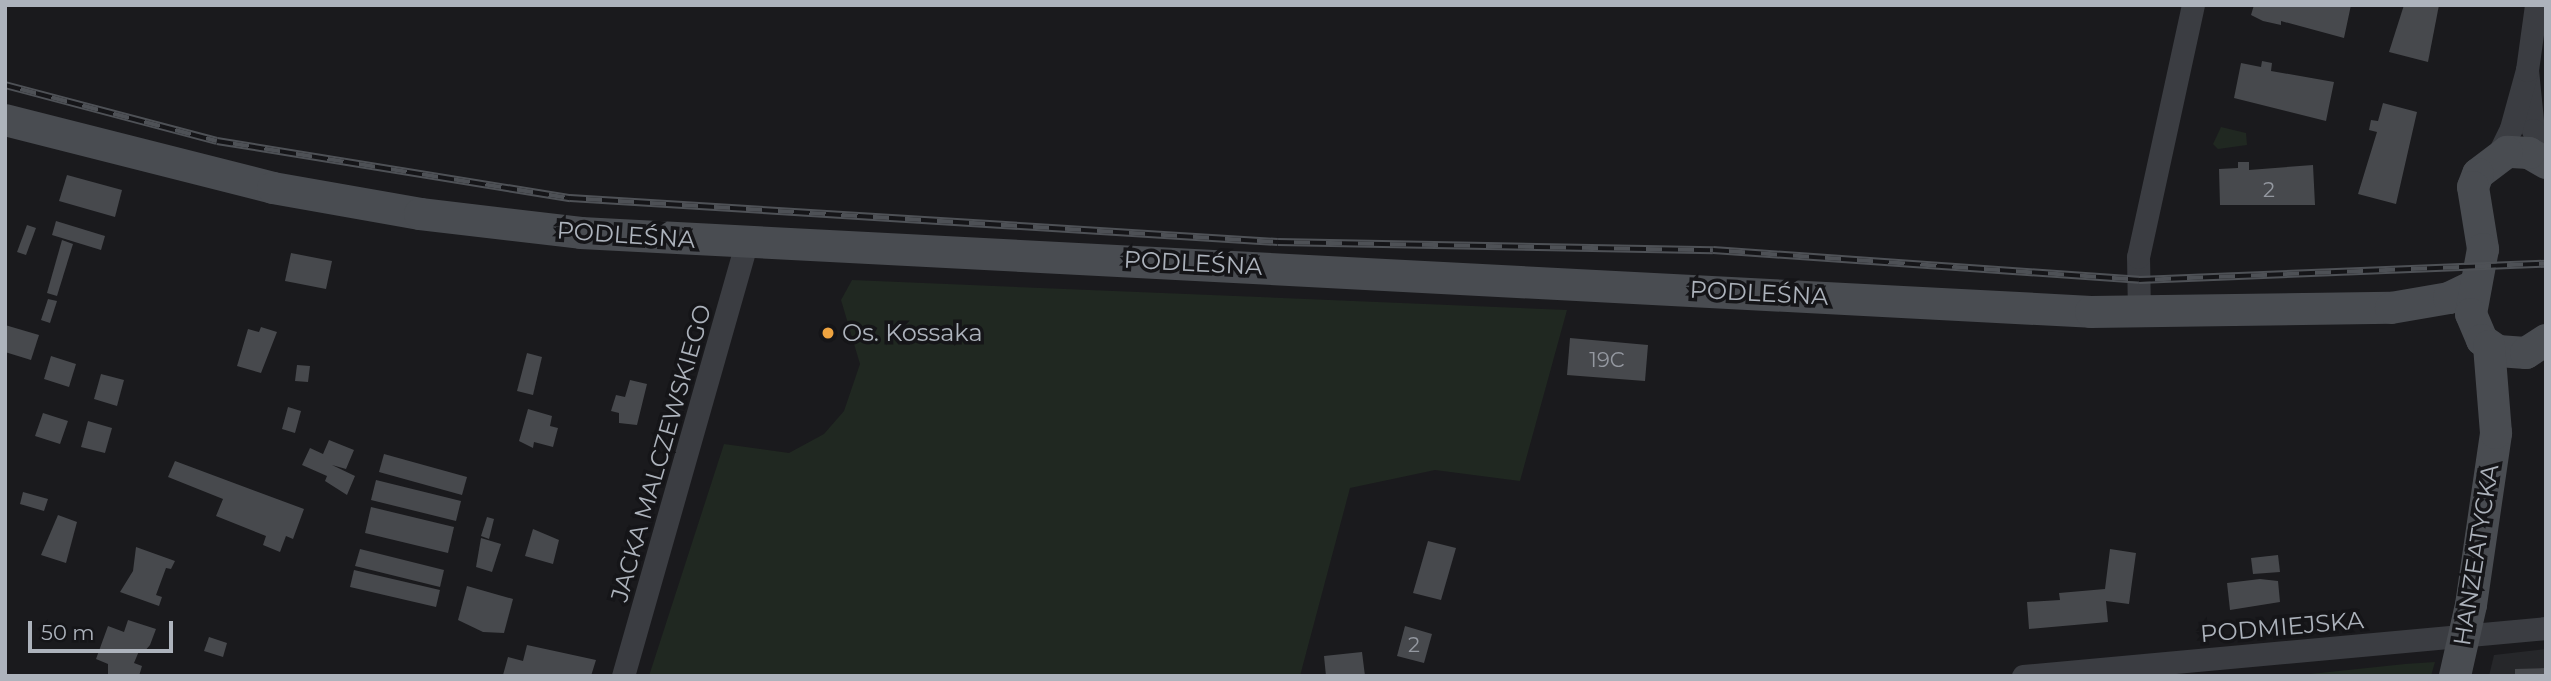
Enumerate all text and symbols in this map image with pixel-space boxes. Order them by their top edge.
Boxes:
house number: 2 [2263,177,2275,203]
street label: PODLEŚNA [556,216,696,254]
street label: PODLEŚNA [1123,245,1263,281]
street label: PODLEŚNA [1689,275,1829,311]
street label: JACKA MALCZEWSKIEGO [605,301,717,605]
place label: Os. Kossaka [842,319,983,347]
marker: Os. Kossaka [820,325,836,341]
house number: 19C [1589,347,1625,373]
street label: HANZEATYCKA [2447,462,2505,648]
street label: PODMIEJSKA [2199,606,2365,648]
scale bar [32,608,177,652]
text: 50 m [41,620,95,645]
house number: 2 [1408,632,1420,658]

